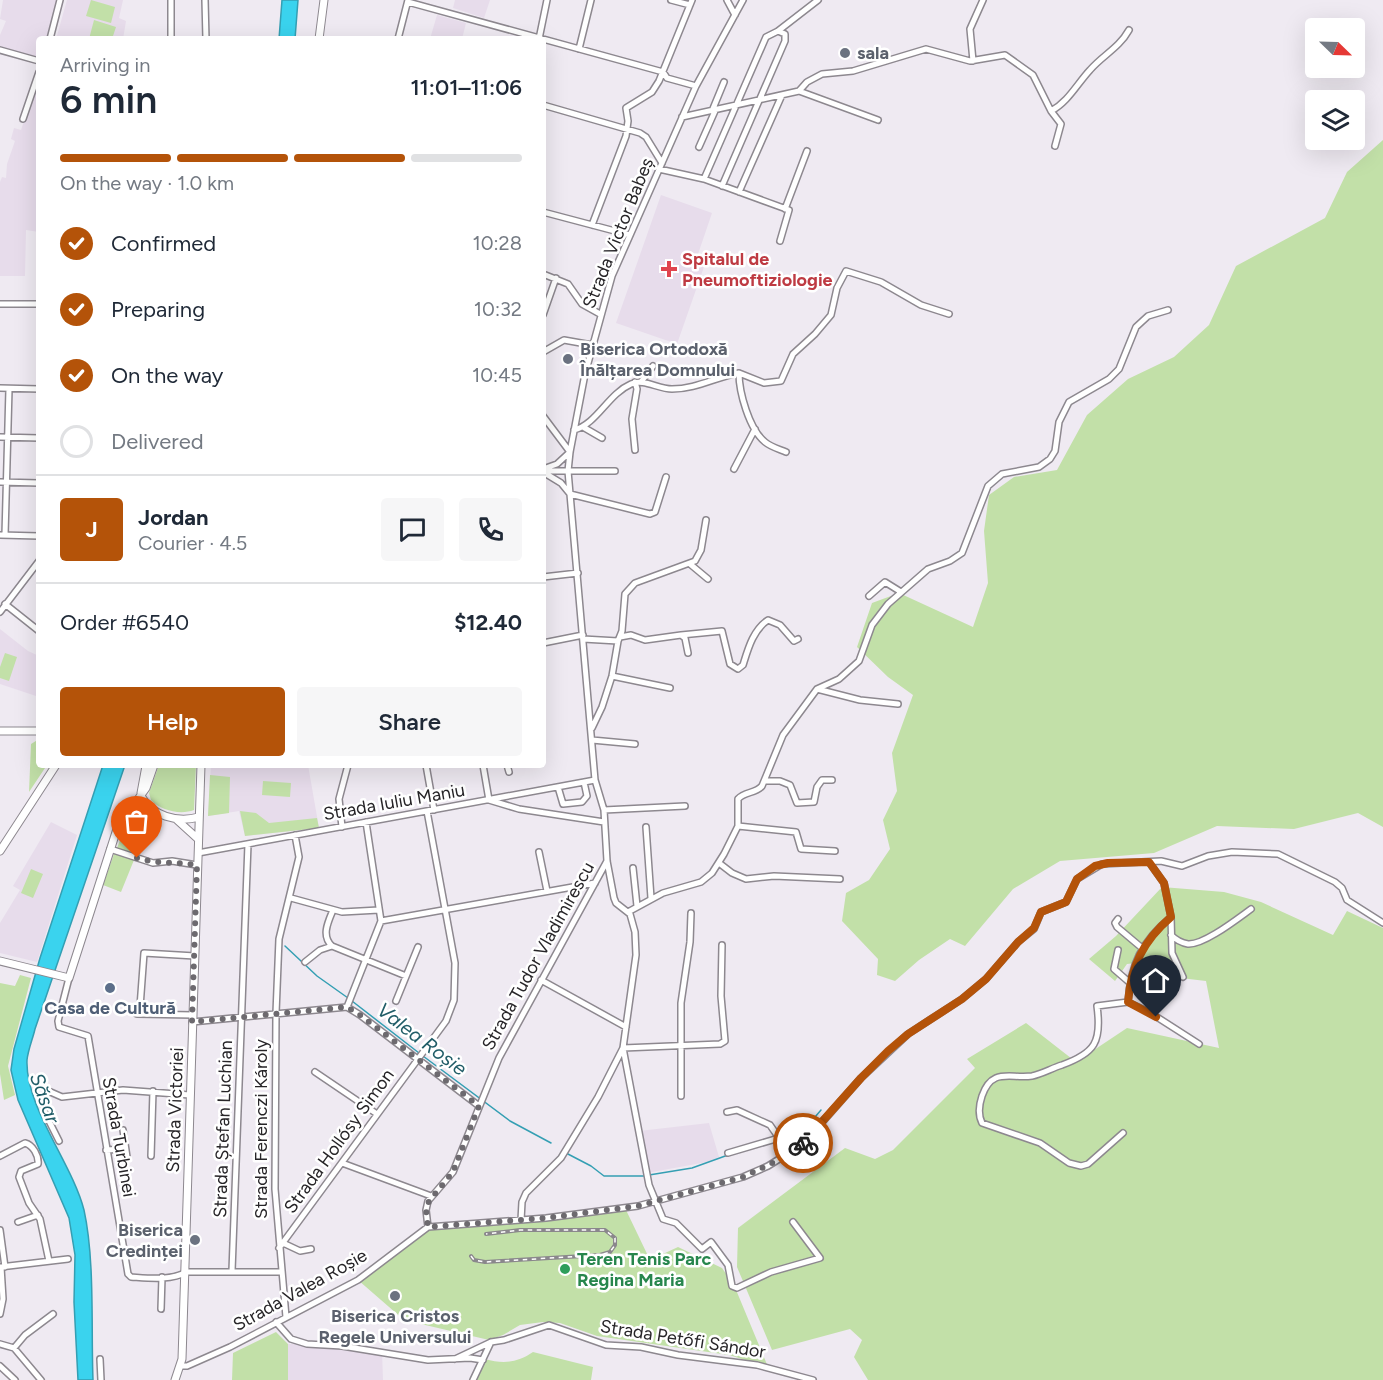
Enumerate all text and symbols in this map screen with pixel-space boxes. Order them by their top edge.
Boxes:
north arrow [1305,18,1365,78]
map controls [1305,18,1365,150]
place label: sala [857,42,889,64]
marker: sala [838,46,852,60]
text: Arriving in [60,53,150,77]
text: 11:01–11:06 [410,74,522,101]
text: 6 min [60,76,157,123]
button: layers [1305,90,1365,150]
street label: Strada Victor Babeș [578,155,658,311]
text: On the way · 1.0 km [60,171,234,195]
icon: check [60,227,93,260]
text: Confirmed [111,230,216,257]
text: 10:28 [472,231,522,255]
place label: Spitalul de Pneumoftiziologie [682,248,833,291]
marker: Spitalul de Pneumoftiziologie [660,260,678,278]
icon: check [60,293,93,326]
text: Preparing [111,296,205,323]
text: 10:32 [474,297,522,321]
place label: Biserica Ortodoxă Înălțarea Domnului [579,338,735,381]
marker: Biserica Ortodoxă Înălțarea Domnului [561,352,575,366]
icon: check [60,359,93,392]
text: On the way [111,362,223,389]
text: 10:45 [472,363,522,387]
text: Delivered [111,428,204,455]
button: chat [381,498,444,561]
button: phone [459,498,522,561]
text: Jordan [138,504,209,531]
text: J [85,516,98,543]
text: Courier · 4.5 [138,531,247,555]
text: Order #6540 [60,609,189,636]
text: $12.40 [454,609,522,636]
button: Help [60,687,285,756]
button: Share [297,687,522,756]
street label: Strada Iuliu Maniu [321,779,467,825]
pin [111,796,162,858]
icon: bag [120,805,153,838]
street label: Strada Tudor Vladimirescu [477,858,599,1054]
pin [1130,955,1181,1017]
icon: home [1139,964,1172,997]
marker: Casa de Cultură [103,981,117,995]
place label: Casa de Cultură [44,997,176,1019]
water label: Valea Roșie [372,998,472,1081]
street label: Strada Ferenczi Károly [250,1039,272,1219]
street label: Strada Ștefan Luchian [209,1040,237,1218]
street label: Strada Victoriei [162,1047,188,1173]
street label: Strada Hollósy Simon [279,1065,399,1217]
water label: Săsar [25,1069,66,1128]
street label: Strada Turbinei [98,1075,140,1199]
courier [773,1113,833,1173]
icon: bike [787,1127,820,1160]
place label: Biserica Credinței [106,1219,183,1262]
marker: Biserica Credinței [188,1233,202,1247]
street label: Strada Valea Roșie [229,1244,371,1336]
place label: Teren Tenis Parc Regina Maria [577,1248,712,1291]
marker: Teren Tenis Parc Regina Maria [558,1262,572,1276]
marker: Biserica Cristos Regele Universului [388,1289,402,1303]
place label: Biserica Cristos Regele Universului [318,1305,472,1348]
street label: Strada Petőfi Sándor [599,1315,767,1363]

